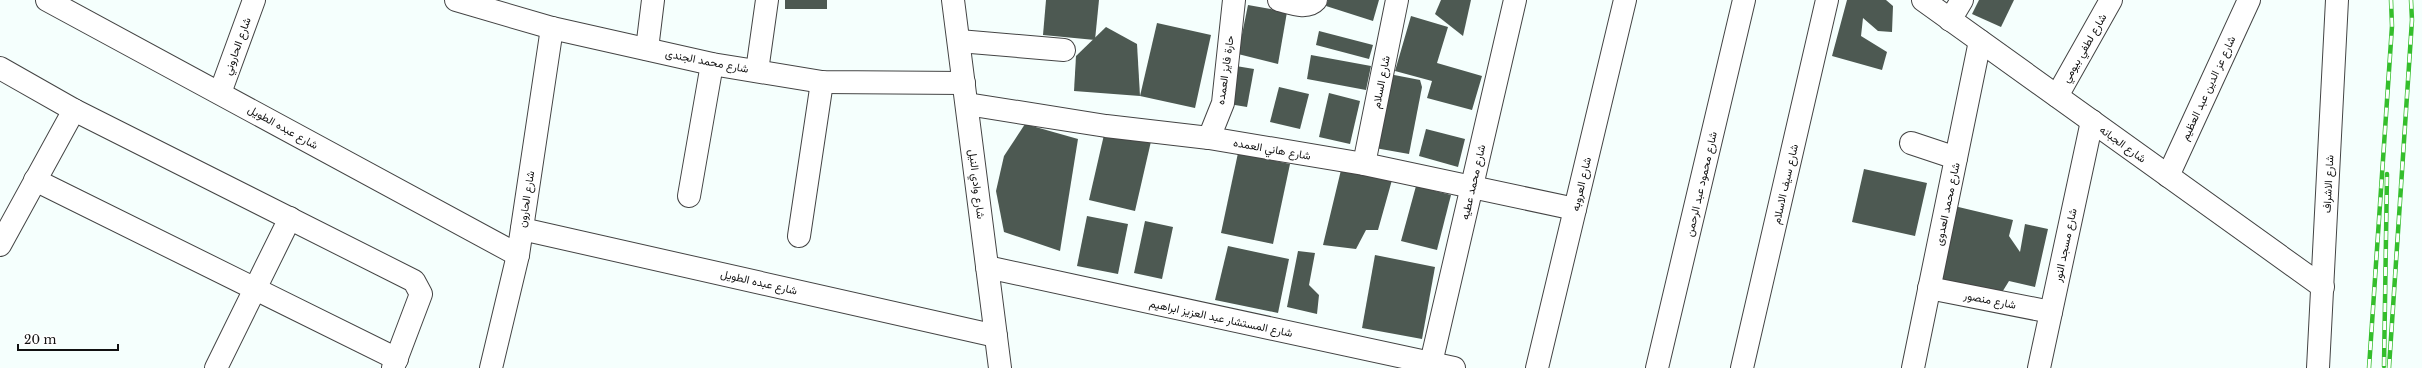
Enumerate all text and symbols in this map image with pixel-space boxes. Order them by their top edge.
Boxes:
street label: شارع لطفي بيومي [2059,11,2112,87]
street label: شارع الحاروني [220,15,257,78]
street label: شارع عز الدين عبد العظيم [2178,33,2239,143]
street label: حارة فايز العمده [1213,34,1237,106]
street label: شارع محمد الجندى [664,46,750,77]
street label: شارع السلام [1369,54,1394,110]
street label: شارع عبده الطويل [245,102,321,153]
street label: شارع الجبانه [2096,122,2149,167]
street label: شارع محمود عبد الرحمن [1682,130,1721,238]
street label: شارع هاني العمده [1232,135,1312,166]
street label: شارع سيف الاسلام [1769,142,1802,226]
street label: شارع محمد عطيه [1458,143,1490,221]
street label: شارع وادي النيل [963,148,988,220]
street label: شارع الاشراف [2319,154,2338,214]
street label: شارع العروبه [1568,155,1595,213]
street label: شارع محمد العدوى [1931,161,1964,247]
street label: شارع الحارون [515,169,538,229]
street label: شارع مسجد النور [2050,207,2081,284]
street label: شارع عبده الطويل [719,266,799,299]
street label: شارع منصور [1961,288,2018,313]
street label: شارع المستشار عبد العزيز ابراهيم [1148,296,1294,341]
scale bar [18,326,118,352]
text: 20 m [24,332,56,347]

